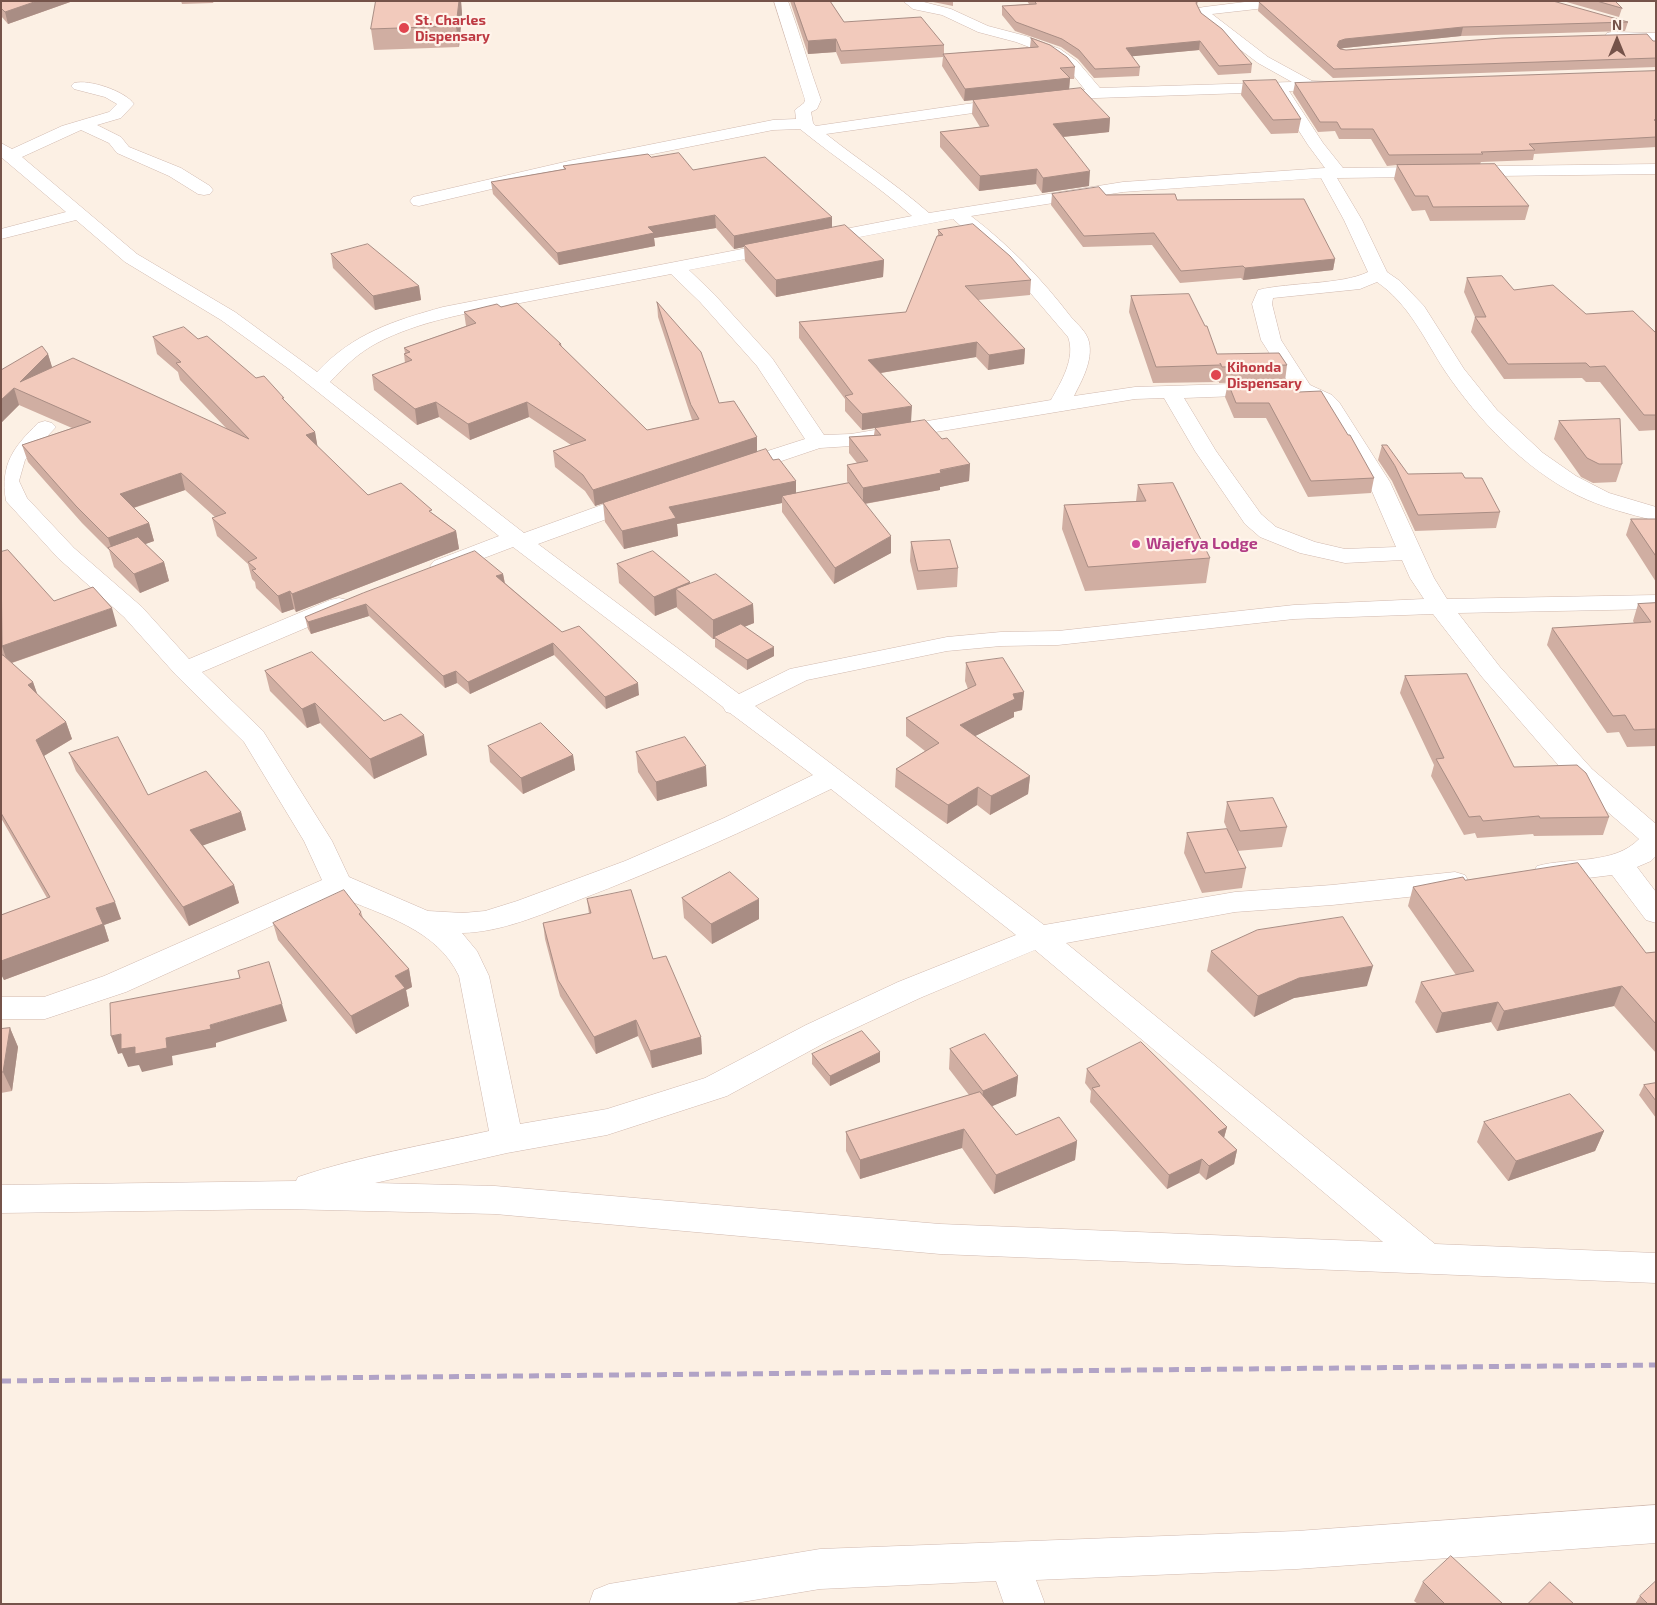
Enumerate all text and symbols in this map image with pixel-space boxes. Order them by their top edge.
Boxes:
place label: St. Charles Dispensary [415,12,490,44]
north arrow [1592,15,1642,65]
text: N [1612,16,1622,33]
marker: St. Charles Dispensary [397,21,411,35]
place label: Kihonda Dispensary [1227,359,1302,392]
marker: Kihonda Dispensary [1209,368,1223,382]
place label: Wajefya Lodge [1146,534,1258,554]
marker: Wajefya Lodge [1130,538,1142,550]

